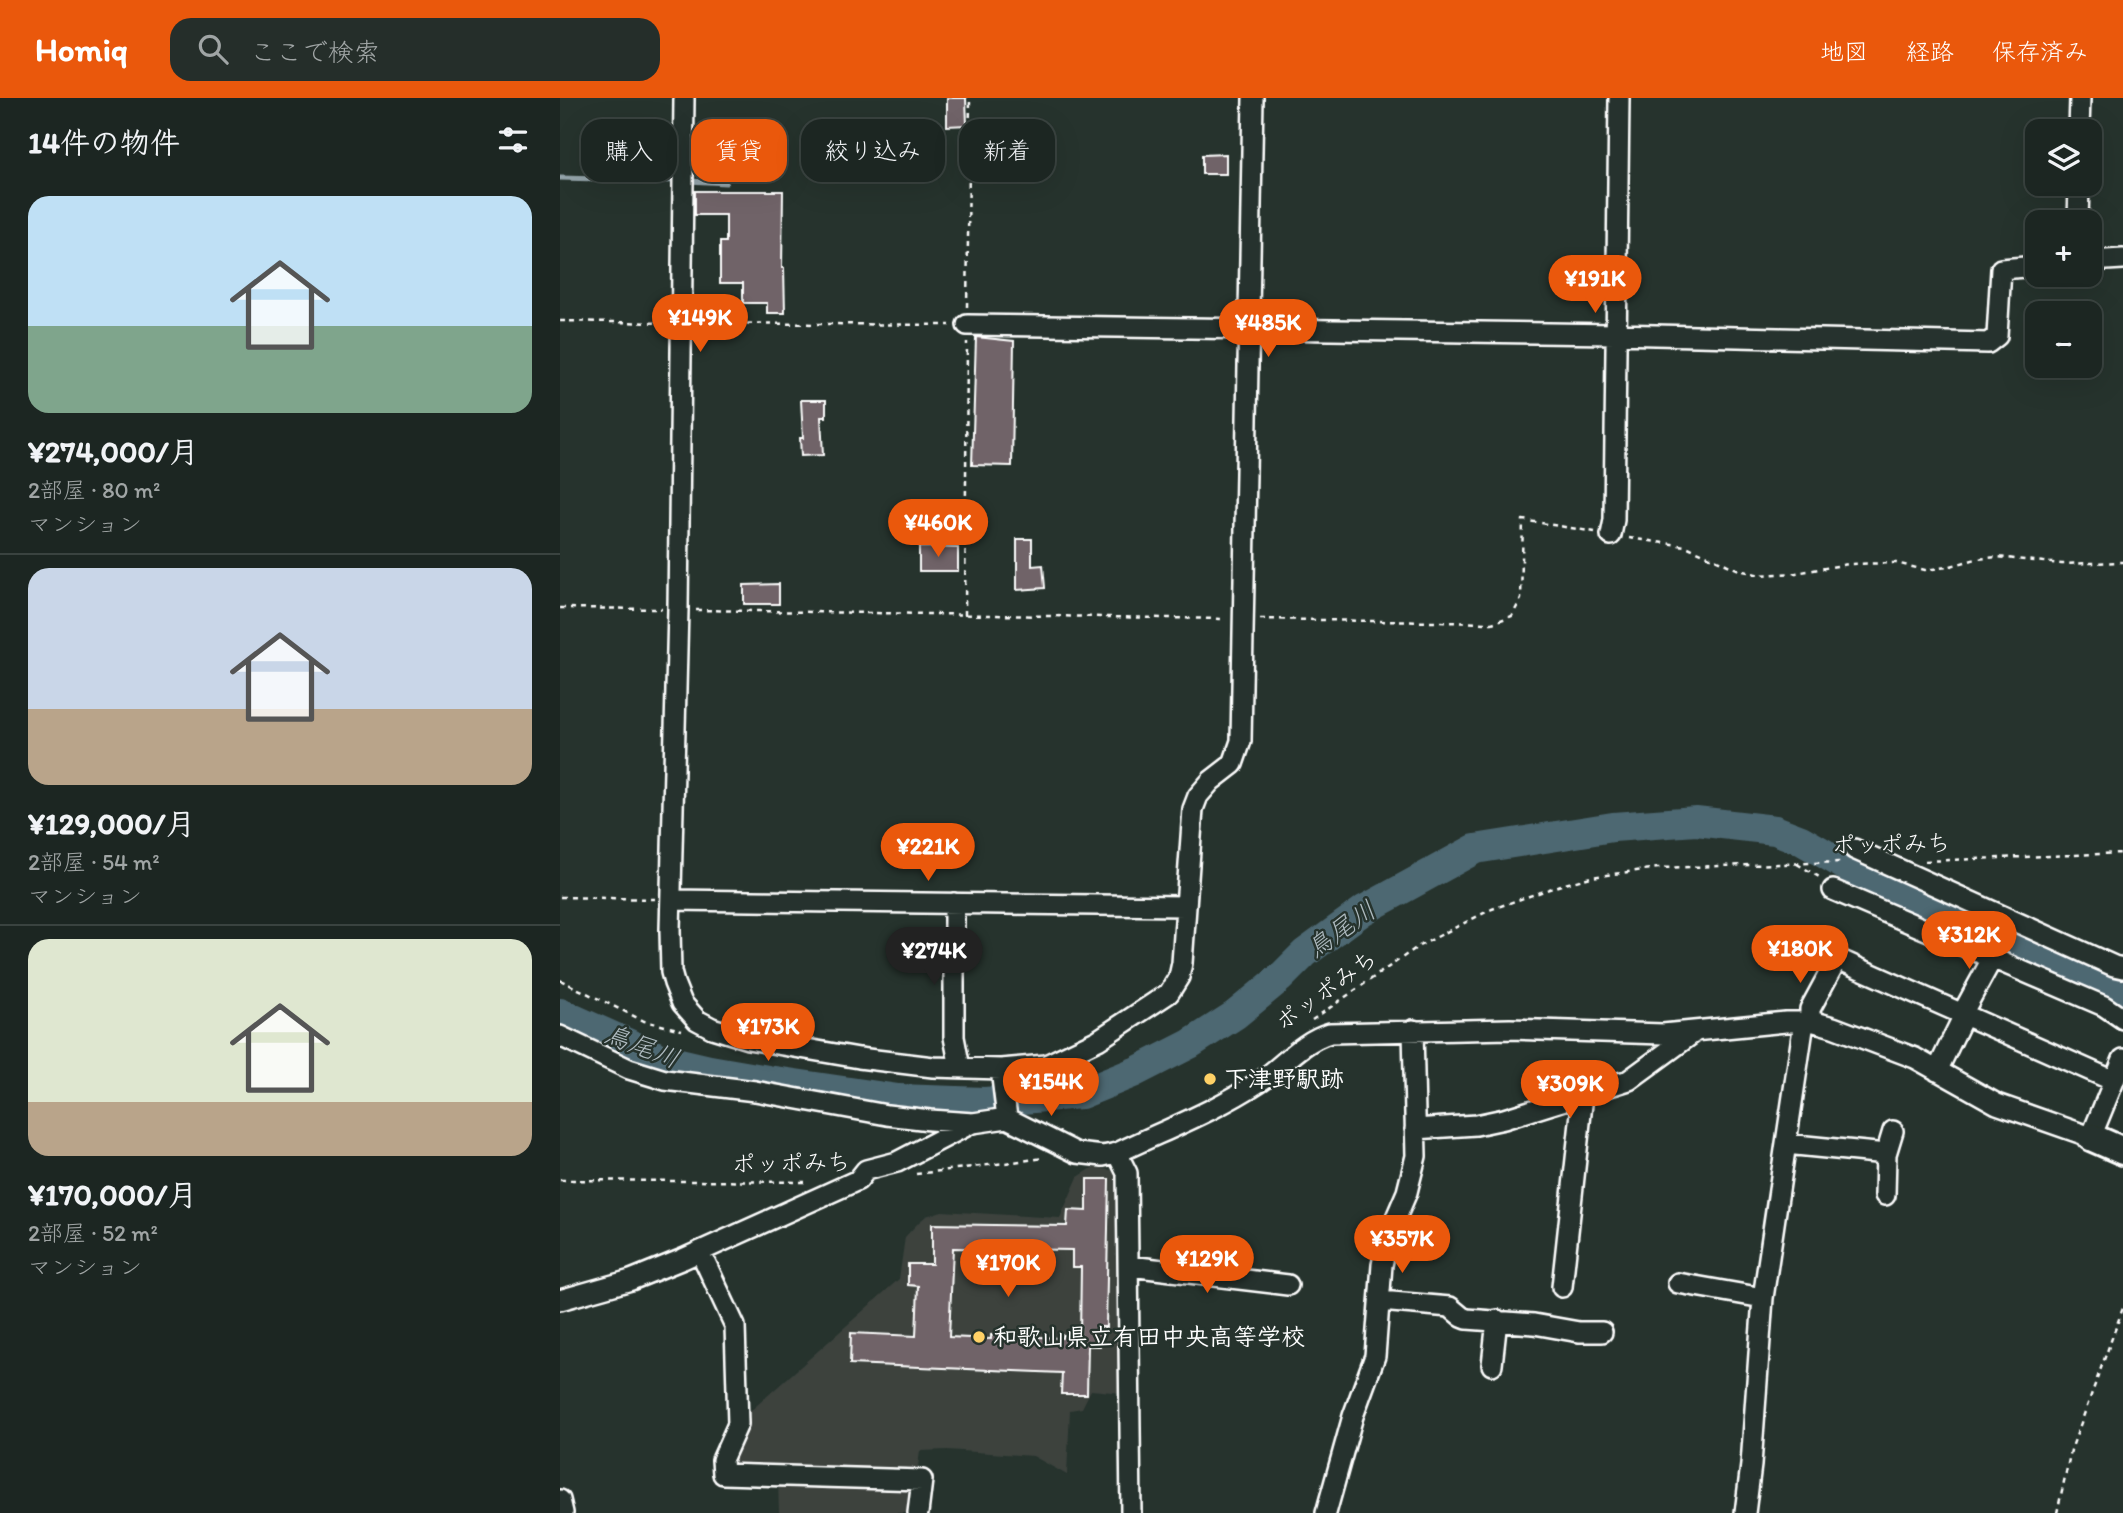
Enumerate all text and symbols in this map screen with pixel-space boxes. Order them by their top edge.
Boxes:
search box [170,18,660,81]
text: Homiq [35,30,128,69]
icon: search [194,30,232,68]
text: ここで検索 [250,36,380,68]
text: 地図 [1820,37,1868,66]
text: 経路 [1906,37,1954,66]
text: 保存済み [1992,37,2088,66]
chip: 購入 [581,119,677,182]
chip: 賃貸 [691,119,787,182]
chip: 絞り込み [801,119,945,182]
chip: 新着 [959,119,1055,182]
map controls [2025,119,2102,378]
button: layers [2025,119,2102,196]
icon: filters [494,121,532,159]
text: 14件の物件 [28,124,180,161]
button: + [2025,210,2102,287]
icon: home [217,242,343,368]
pin: ¥191K [1546,256,1644,315]
text: ¥191K [1565,264,1625,292]
pin: ¥149K [651,294,749,354]
pin: ¥485K [1219,300,1317,359]
button: − [2025,301,2102,378]
text: ¥149K [668,303,732,331]
text: ¥485K [1235,308,1301,336]
text: ¥274,000/月 [28,433,199,470]
text: 2部屋 · 80 m² [28,476,160,504]
pin: ¥460K [889,500,987,559]
text: ¥460K [904,508,972,536]
text: マンション [28,510,142,538]
icon: home [217,614,343,740]
text: ¥129,000/月 [28,805,195,842]
pin: ¥221K [879,824,977,883]
street label: ポッポみち [1831,828,1951,859]
text: ¥221K [897,832,959,860]
text: 2部屋 · 54 m² [28,848,160,876]
text: マンション [28,882,142,910]
water label: 鳥尾川 [1300,894,1382,964]
pin: ¥312K [1920,912,2018,971]
text: ¥312K [1938,920,2000,948]
pin: ¥180K [1751,926,1849,985]
pin: ¥274K [885,928,983,987]
text: ¥180K [1767,934,1833,962]
text: ¥274K [902,936,966,964]
street label: ポッポみち [1269,943,1382,1036]
icon: home [217,985,343,1111]
pin: ¥173K [719,1004,817,1063]
text: ¥173K [737,1012,799,1040]
water label: 鳥尾川 [600,1017,684,1075]
pin: ¥154K [1002,1058,1100,1118]
pin: ¥309K [1521,1060,1619,1120]
place label: 下津野駅跡 [1224,1064,1344,1093]
text: ¥154K [1019,1067,1083,1095]
text: ¥309K [1537,1069,1603,1097]
marker: 下津野駅跡 [1202,1071,1218,1087]
street label: ポッポみち [731,1147,851,1178]
text: ¥170,000/月 [28,1176,197,1213]
pin: ¥357K [1353,1216,1451,1275]
text: 2部屋 · 52 m² [28,1219,158,1247]
text: ¥357K [1370,1224,1434,1252]
pin: ¥129K [1158,1236,1256,1295]
pin: ¥170K [959,1240,1057,1299]
text: ¥129K [1176,1244,1238,1272]
text: ¥170K [976,1248,1040,1276]
text: マンション [28,1253,142,1281]
place label: 和歌山県立有田中央高等学校 [993,1322,1305,1351]
marker: 和歌山県立有田中央高等学校 [971,1329,987,1345]

